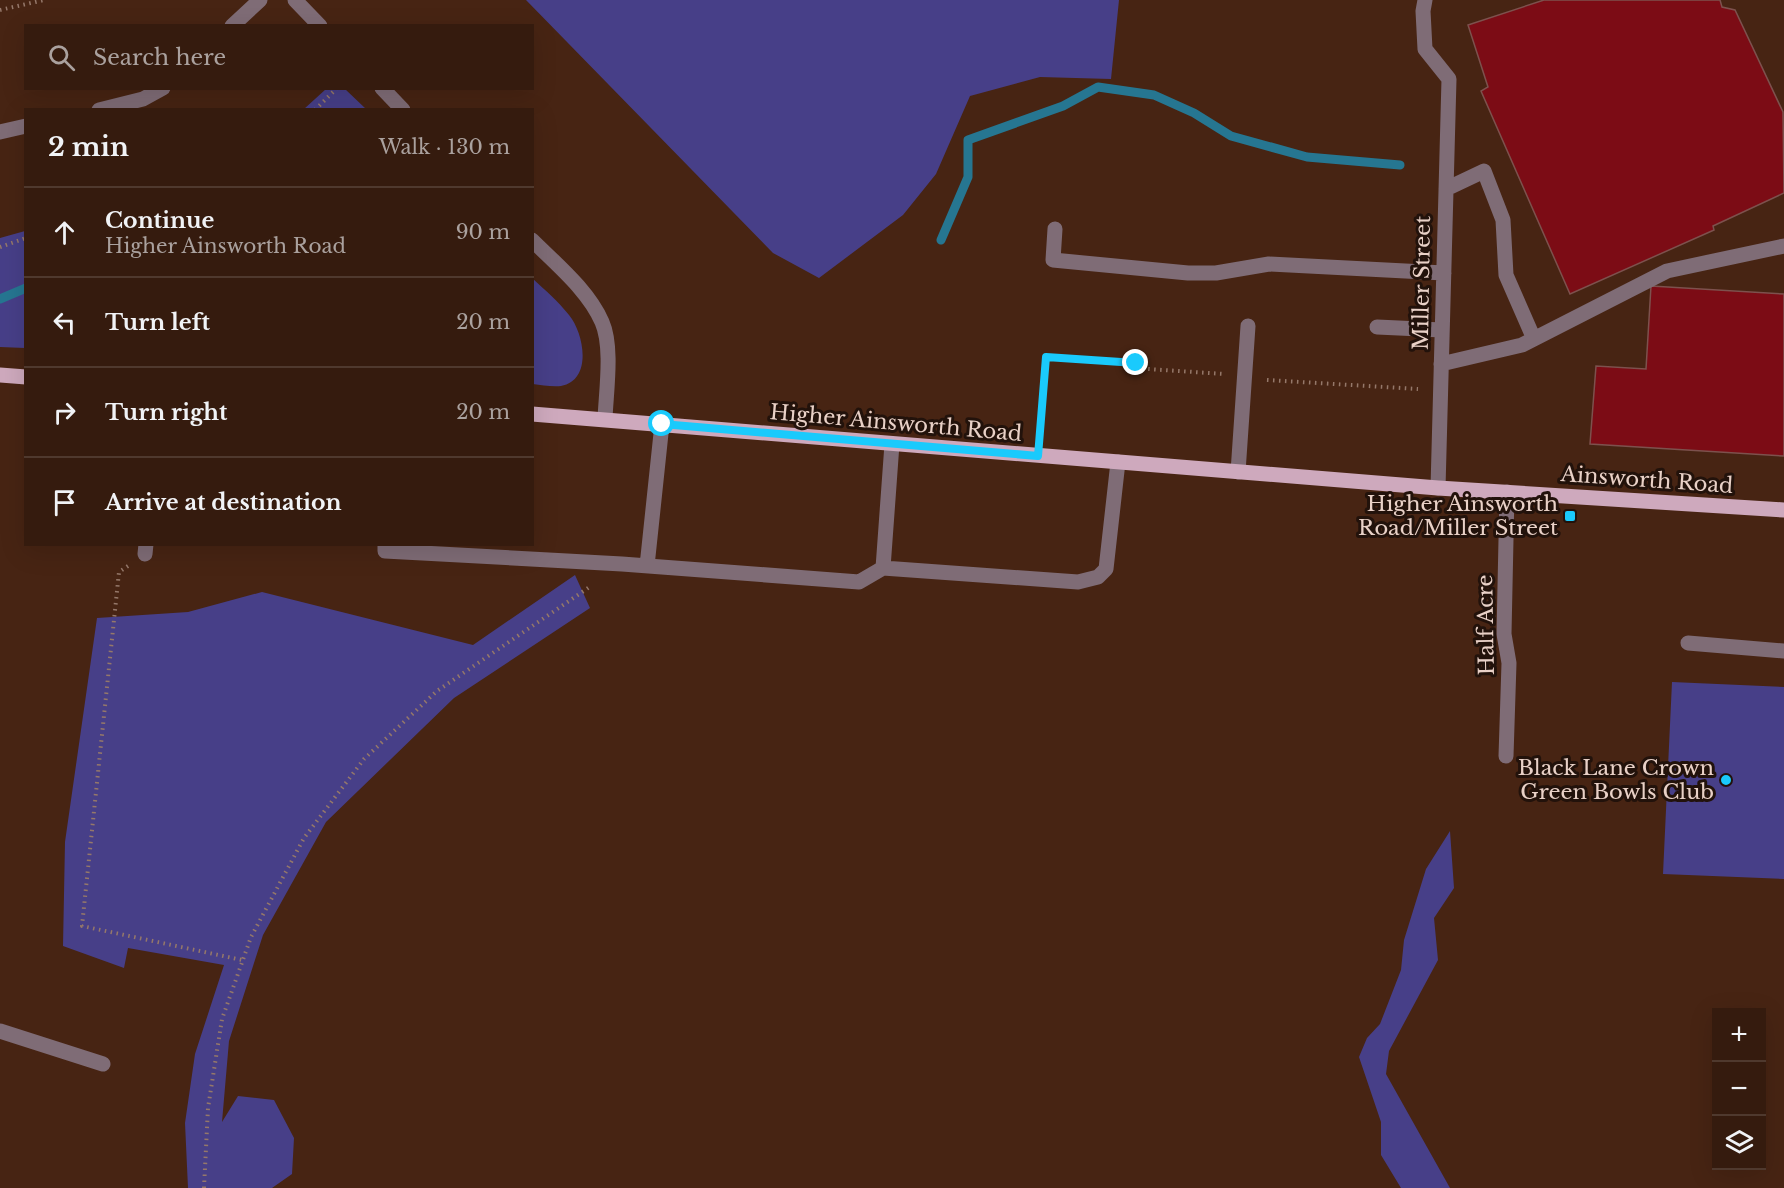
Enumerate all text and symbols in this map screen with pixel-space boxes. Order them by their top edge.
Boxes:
search box [24,24,534,90]
icon: search [45,41,78,74]
text: Search here [93,44,226,71]
text: 2 min [48,131,129,163]
text: Walk · 130 m [379,135,510,159]
text: Continue [105,207,214,234]
icon: ahead [48,216,81,249]
street label: Miller Street [1408,216,1436,350]
text: 90 m [456,220,510,244]
text: Higher Ainsworth Road [105,234,346,258]
icon: left [48,306,81,339]
text: Turn left [105,309,210,336]
text: 20 m [456,310,510,334]
route end [1122,349,1148,375]
icon: right [48,396,81,429]
text: Turn right [105,399,227,426]
street label: Higher Ainsworth Road [769,399,1023,447]
text: 20 m [456,400,510,424]
route start [648,410,674,436]
street label: Ainsworth Road [1559,461,1734,499]
icon: arrive [48,486,81,519]
text: Arrive at destination [105,489,342,516]
place label: Higher Ainsworth Road/Miller Street [1358,491,1558,541]
marker: Higher Ainsworth Road/Miller Street [1563,509,1577,523]
street label: Half Acre [1472,574,1500,676]
place label: Black Lane Crown Green Bowls Club [1518,755,1714,805]
marker: Black Lane Crown Green Bowls Club [1719,773,1733,787]
map controls [1712,1008,1766,1170]
button: + [1712,1008,1766,1062]
button: − [1712,1062,1766,1116]
button: layers [1712,1116,1766,1170]

